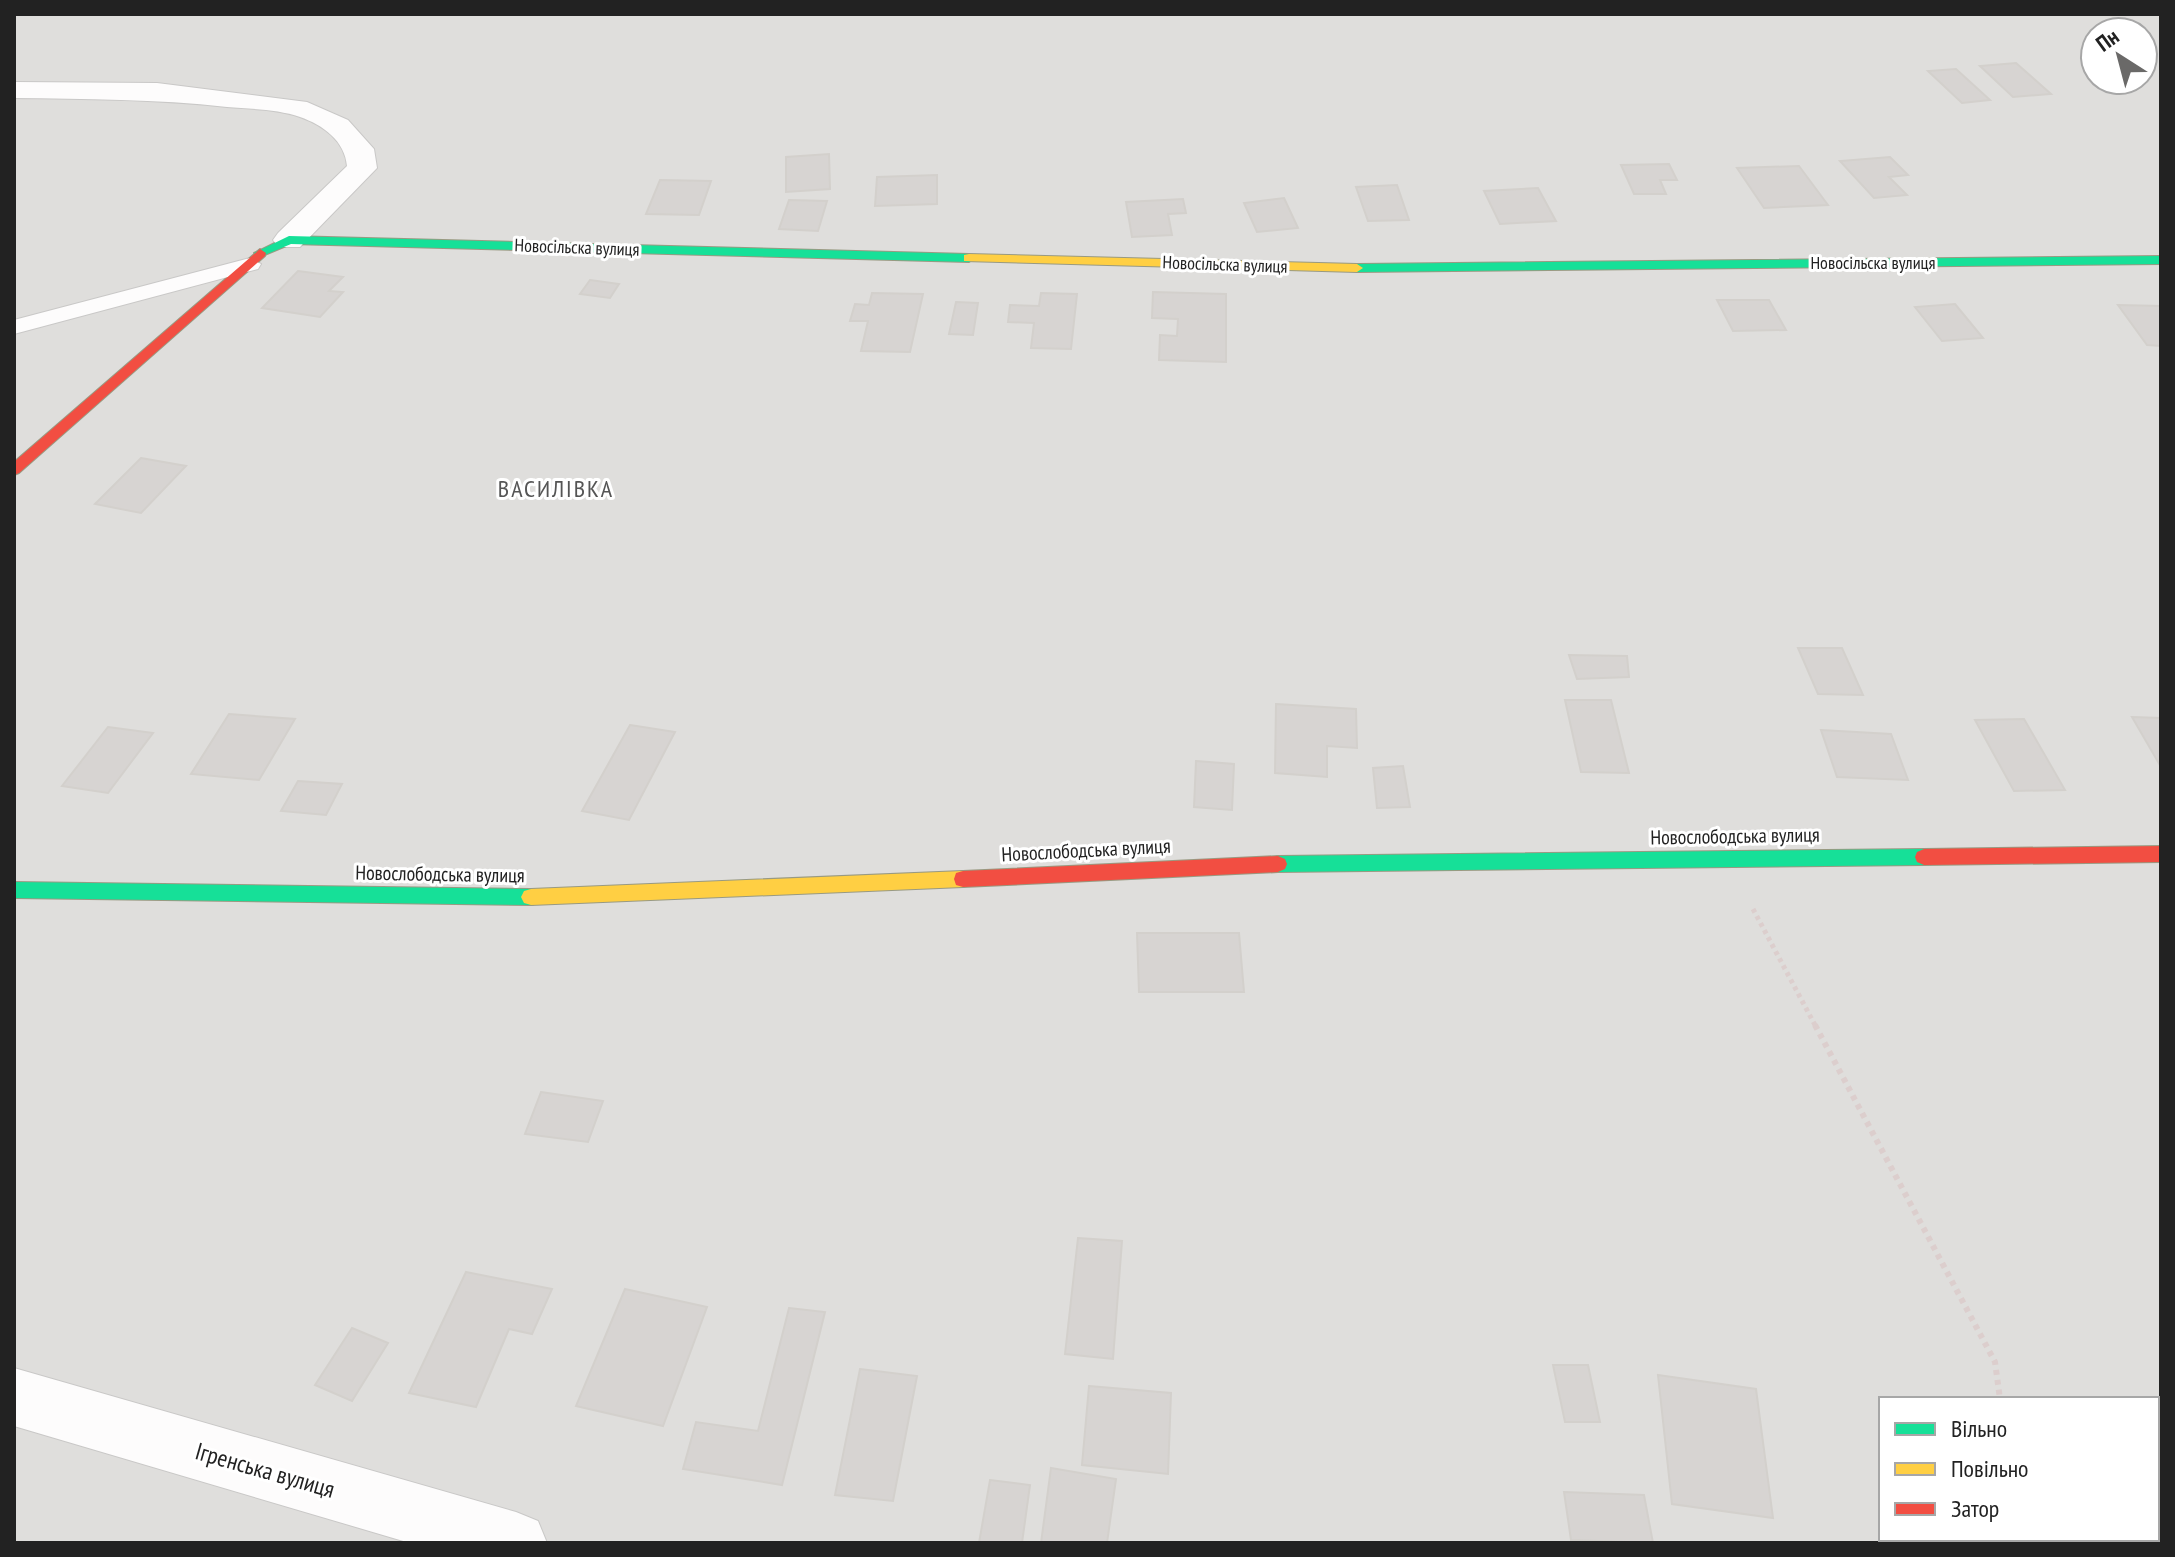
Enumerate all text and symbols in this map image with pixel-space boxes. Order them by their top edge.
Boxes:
north arrow [2079,16,2159,96]
text: Пн [2090,22,2124,57]
street label: Новосільска вулиця [514,233,640,261]
street label: Новосільска вулиця [1162,250,1288,278]
street label: Новосільска вулиця [1810,251,1936,274]
district label: ВАСИЛІВКА [498,473,614,504]
street label: Новослободська вулиця [1650,822,1820,850]
street label: Новослободська вулиця [1001,833,1171,867]
street label: Новослободська вулиця [355,860,525,888]
legend [1879,1397,2159,1541]
text: Вільно [1951,1413,2007,1444]
street label: Ігренська вулиця [192,1435,338,1505]
text: Повільно [1951,1453,2028,1484]
text: Затор [1951,1493,1999,1524]

